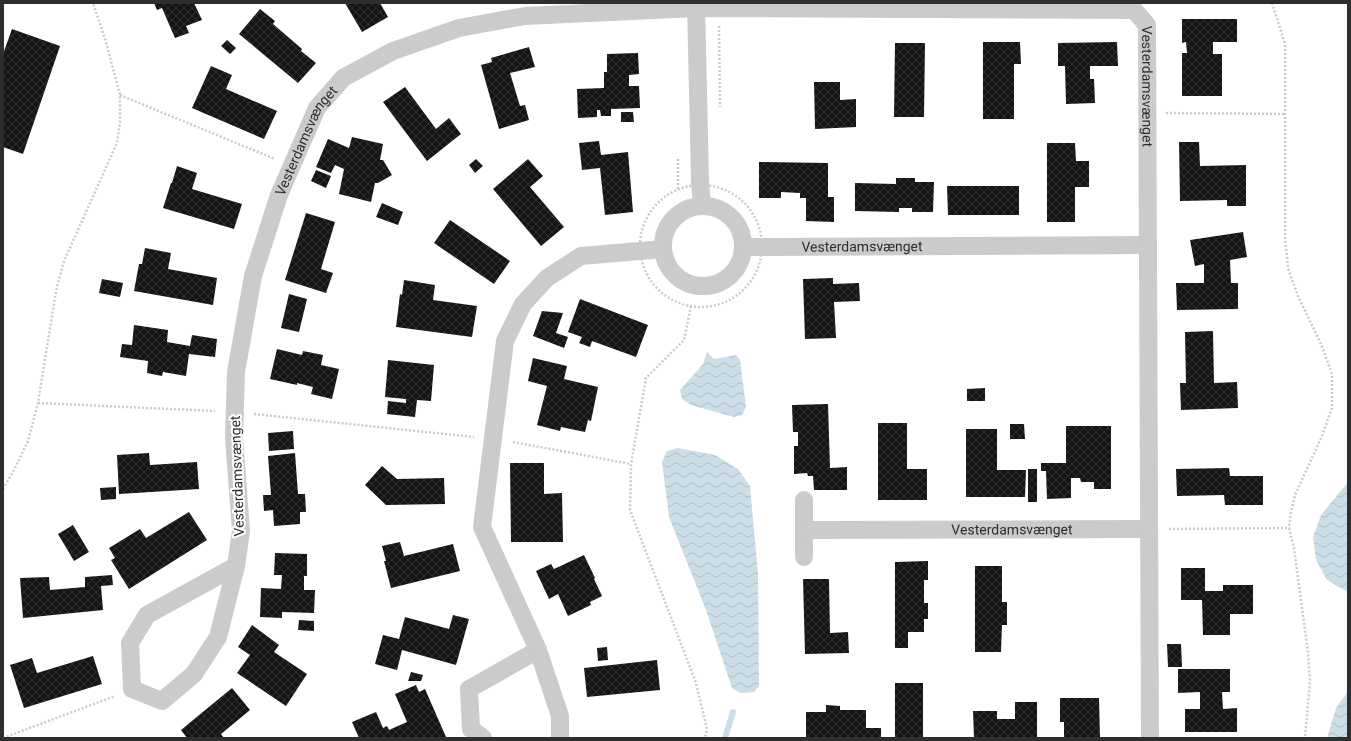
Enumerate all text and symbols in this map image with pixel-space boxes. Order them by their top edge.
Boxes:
street label: Vesterdamsvænget [1139,26,1156,147]
street label: Vesterdamsvænget [272,82,341,198]
street label: Vesterdamsvænget [801,238,923,255]
street label: Vesterdamsvænget [227,415,247,537]
street label: Vesterdamsvænget [951,521,1073,538]

